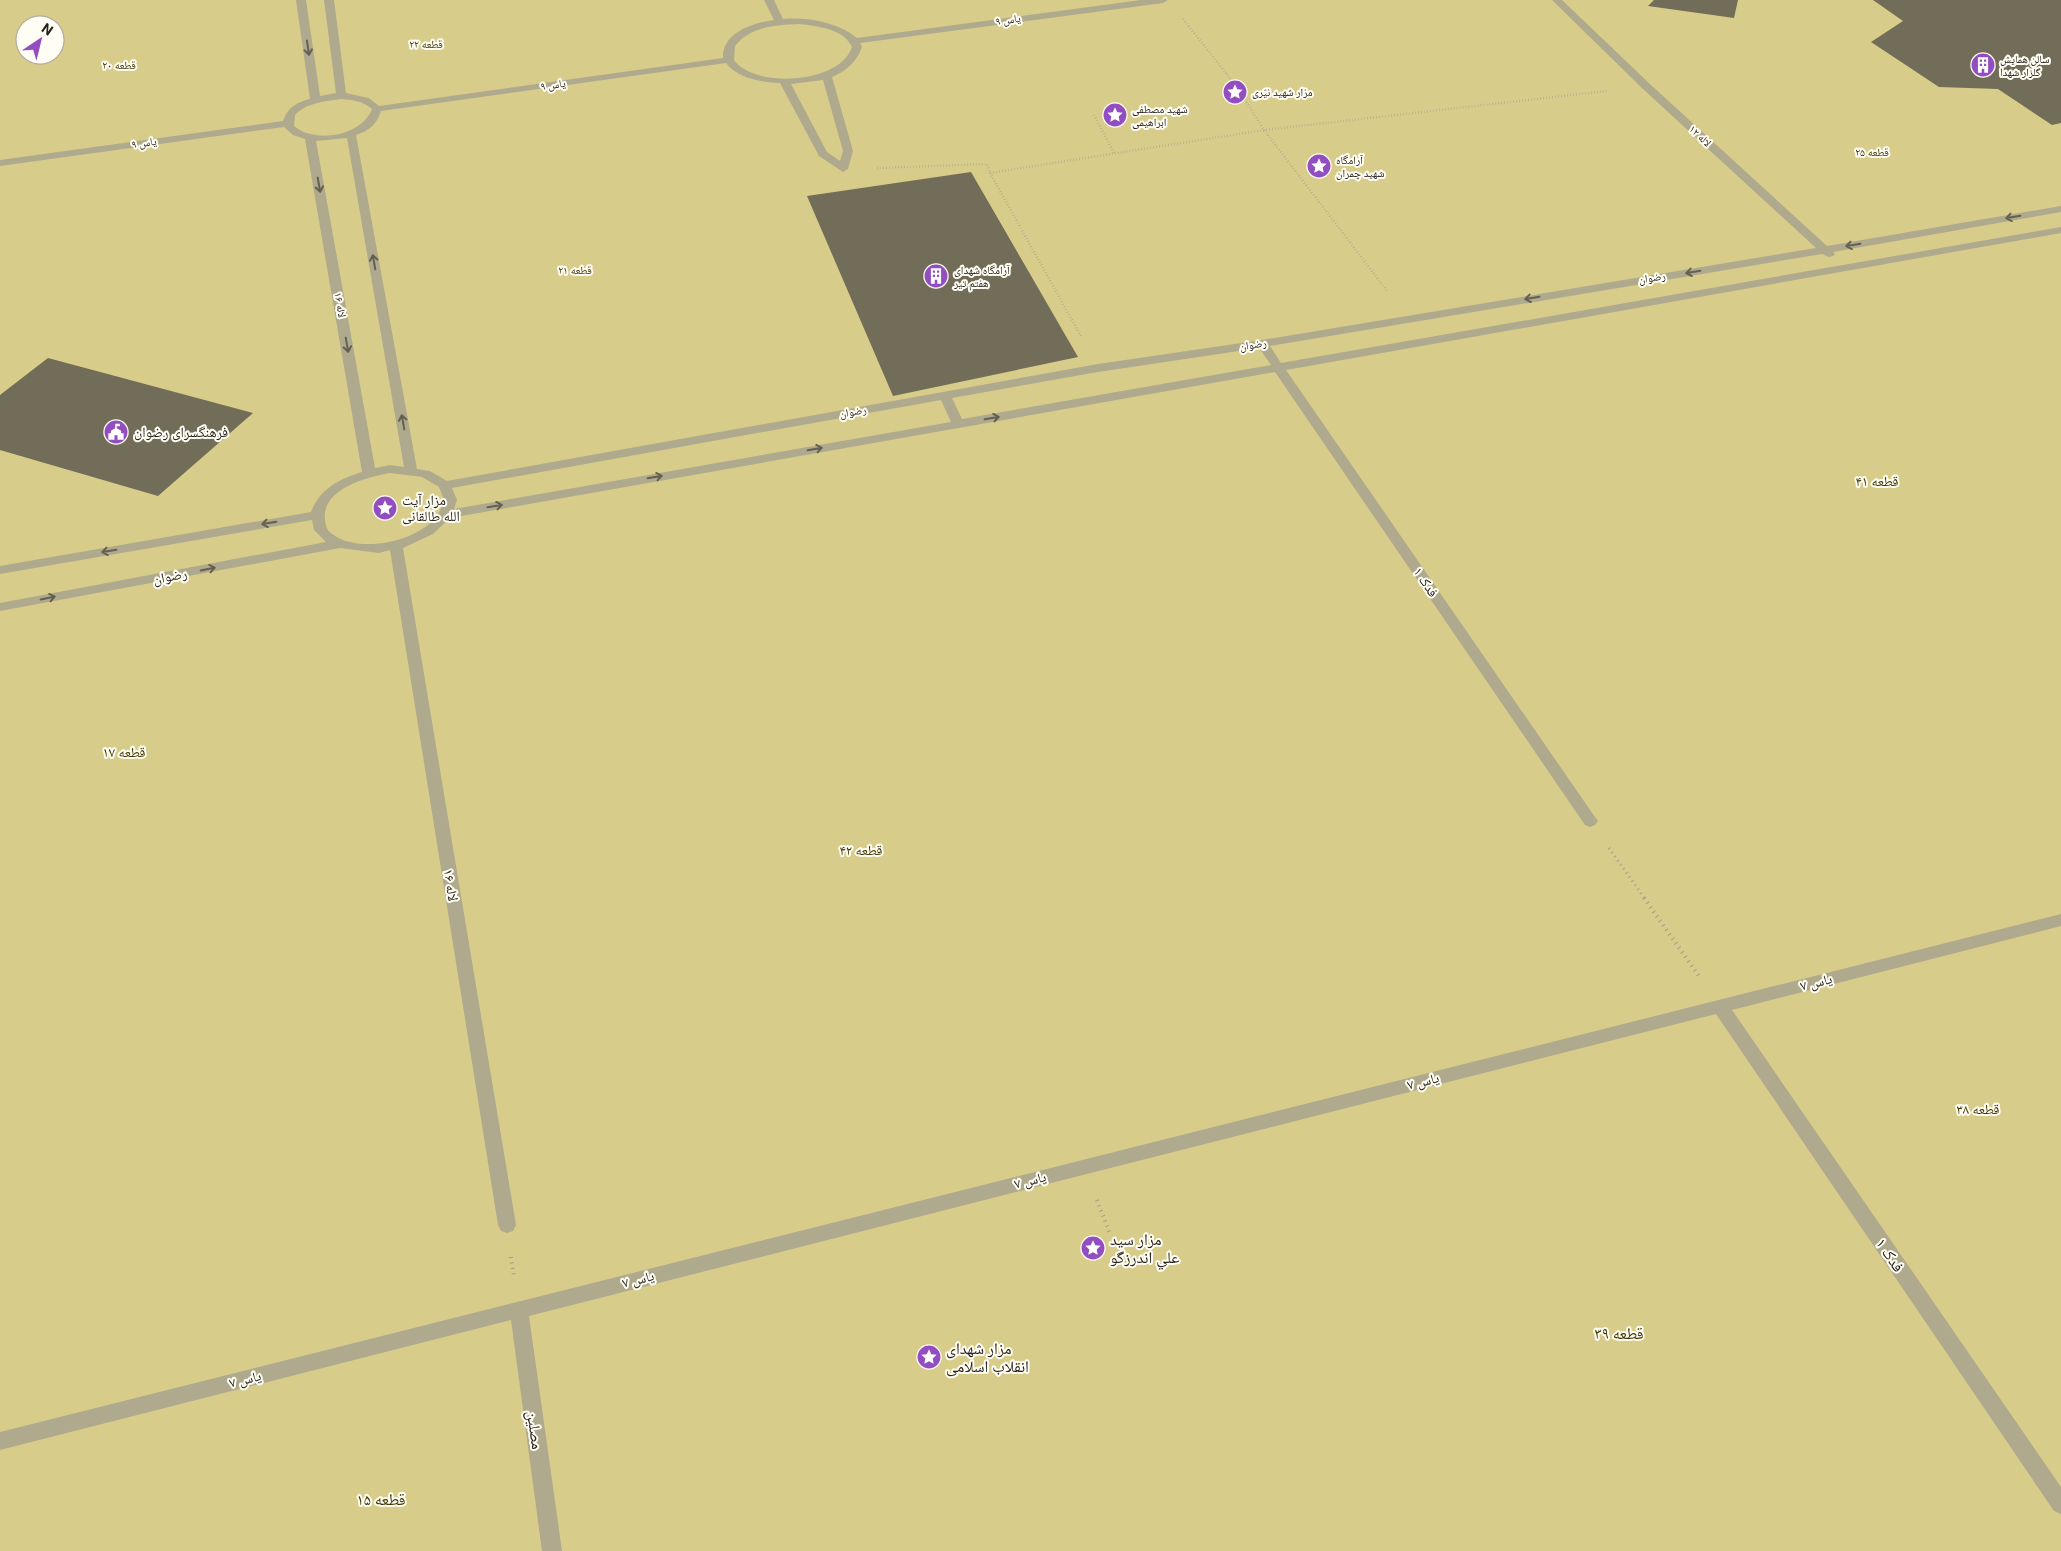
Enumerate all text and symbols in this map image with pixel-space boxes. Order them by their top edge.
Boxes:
street label: یاس ۹ [995,12,1022,28]
north arrow [15,15,65,65]
text: N [39,20,56,39]
park label: قطعه ۲۲ [409,38,443,51]
one-way arrow [303,40,313,56]
building icon: سالن همایش گلزار شهدا [1970,52,1996,78]
place label: سالن همایش گلزار شهدا [2000,53,2049,79]
park label: قطعه ۲۰ [102,59,136,72]
street label: یاس ۹ [540,77,567,93]
place icon: مزار شهید نیّری [1222,79,1248,105]
place label: مزار شهید نیّری [1252,86,1313,99]
place icon: شهید مصطفی ابراهیمی [1102,102,1128,128]
place label: شهید مصطفی ابراهیمی [1132,103,1188,129]
street label: لاله ۱۲ [1686,123,1714,150]
street label: یاس ۹ [131,135,158,151]
park label: قطعه ۲۵ [1855,146,1889,159]
place icon: آرامگاه شهید چمران [1306,153,1332,179]
place label: آرامگاه شهید چمران [1336,154,1384,180]
one-way arrow [314,177,324,193]
one-way arrow [2005,213,2021,223]
one-way arrow [1845,241,1861,251]
one-way arrow [369,254,379,270]
building icon: آرامگاه شهدای هفتم تیر [923,263,949,289]
park label: قطعه ۲۱ [558,264,592,277]
place label: آرامگاه شهدای هفتم تیر [953,264,1010,291]
one-way arrow [1685,267,1701,277]
street label: رضوان [1638,269,1666,287]
street label: لاله ۱۶ [331,291,349,319]
one-way arrow [1525,293,1541,303]
street label: رضوان [1239,336,1267,354]
one-way arrow [342,337,352,353]
street label: رضوان [839,403,867,421]
one-way arrow [984,413,1000,423]
one-way arrow [397,414,407,430]
public building icon: فرهنگسرای رضوان [103,419,129,445]
place label: فرهنگسرای رضوان [134,424,228,441]
one-way arrow [806,444,822,454]
one-way arrow [646,472,662,482]
park label: قطعه ۴۱ [1856,473,1899,489]
place label: مزار آیت الله طالقانی [402,492,460,525]
place icon: مزار آیت الله طالقانی [372,495,398,521]
one-way arrow [486,500,502,510]
one-way arrow [262,519,278,529]
one-way arrow [101,547,117,557]
one-way arrow [199,563,215,573]
street label: فدک ۱ [1410,564,1442,600]
street label: رضوان [152,565,189,588]
one-way arrow [40,593,56,603]
park label: قطعه ۱۷ [103,744,146,760]
park label: قطعه ۴۲ [840,842,883,858]
street label: لاله ۱۶ [441,868,461,902]
street label: یاس ۷ [1798,970,1834,995]
street label: یاس ۷ [1405,1069,1441,1094]
park label: قطعه ۳۸ [1957,1101,2000,1117]
street label: یاس ۷ [1012,1168,1048,1193]
place label: مزار سيد علي اندرزگو [1110,1230,1179,1270]
street label: فدک ۱ [1872,1234,1908,1276]
place icon: مزار سيد علي اندرزگو [1080,1235,1106,1261]
street label: یاس ۷ [620,1267,656,1292]
park label: قطعه ۳۹ [1595,1324,1643,1343]
place label: مزار شهدای انقلاب اسلامی [946,1339,1029,1377]
place icon: مزار شهدای انقلاب اسلامی [916,1344,942,1370]
street label: یاس ۷ [227,1367,263,1392]
street label: مصلین [522,1409,547,1451]
park label: قطعه ۱۵ [357,1490,405,1509]

